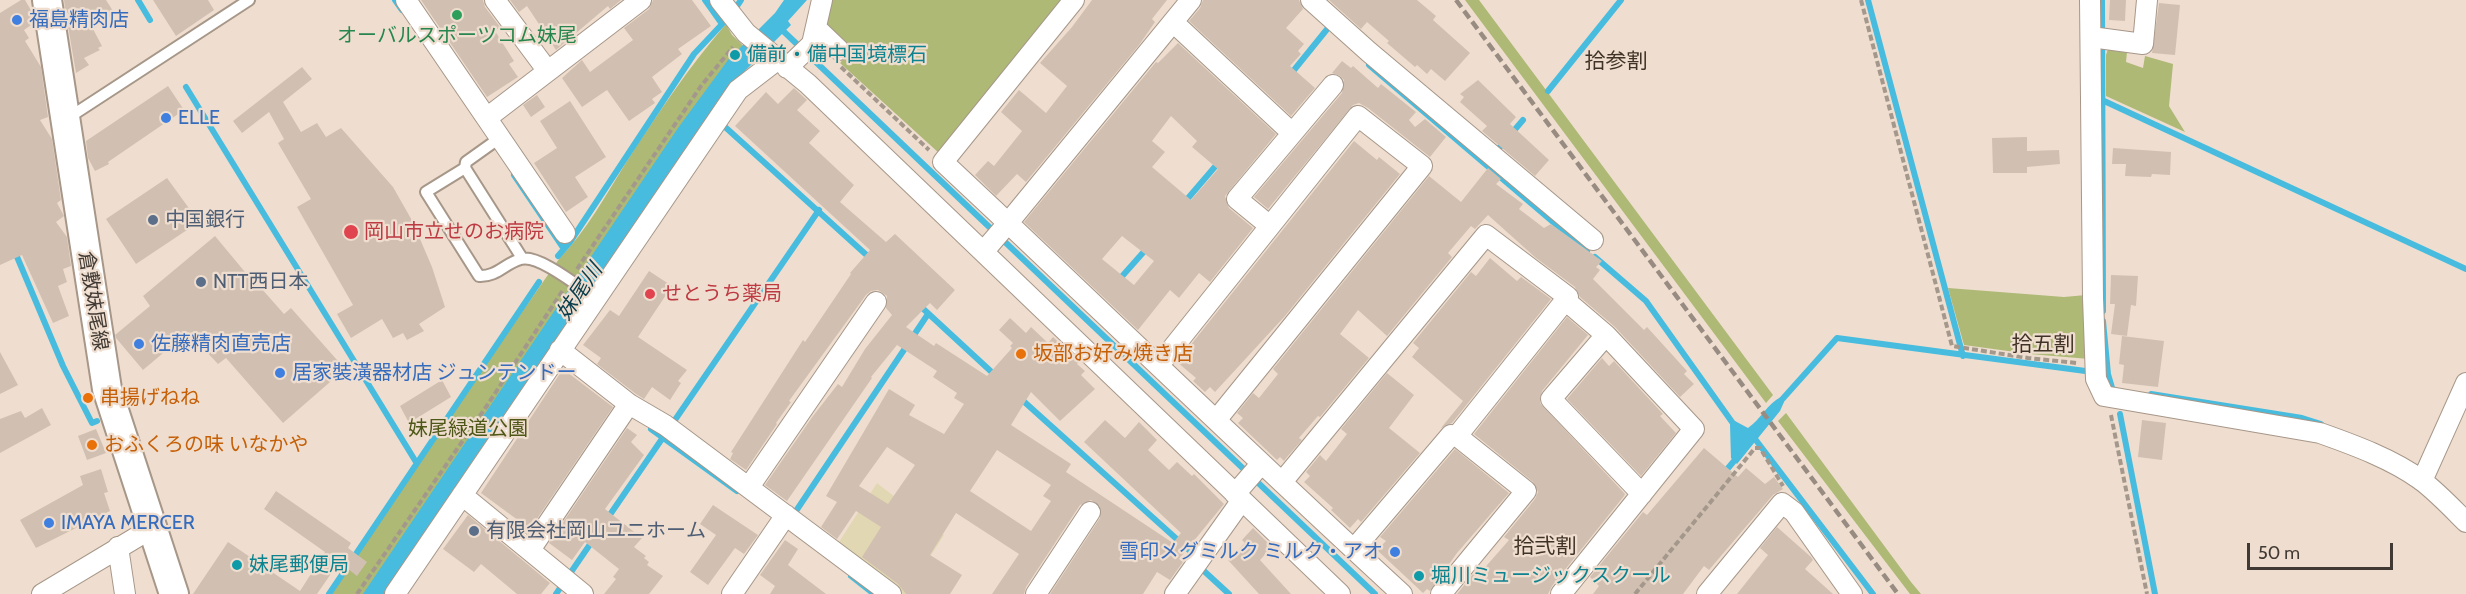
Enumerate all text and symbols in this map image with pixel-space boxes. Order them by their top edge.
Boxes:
place label: 福島精肉店 [29,8,129,32]
marker: オーバルスポーツコム妹尾 [450,8,464,22]
marker: 福島精肉店 [10,13,24,27]
place label: オーバルスポーツコム妹尾 [337,24,577,48]
place label: 備前・備中国境標石 [747,43,927,67]
marker: 備前・備中国境標石 [728,48,742,62]
district label: 拾参割 [1585,49,1647,75]
place label: ELLE [178,106,220,130]
marker: ELLE [159,111,173,125]
place label: 中国銀行 [165,208,245,232]
marker: 中国銀行 [146,213,160,227]
place label: 岡山市立せのお病院 [364,220,544,244]
marker: 岡山市立せのお病院 [342,223,360,241]
street label: 倉敷妹尾線 [73,250,113,352]
water label: 妹尾川 [552,259,608,325]
place label: NTT西日本 [213,270,308,294]
marker: NTT西日本 [194,275,208,289]
place label: せとうち薬局 [662,282,782,306]
marker: せとうち薬局 [643,287,657,301]
place label: 佐藤精肉直売店 [151,332,291,356]
district label: 拾五割 [2012,332,2074,358]
marker: 佐藤精肉直売店 [132,337,146,351]
place label: 坂部お好み焼き店 [1033,342,1193,366]
marker: 坂部お好み焼き店 [1014,347,1028,361]
place label: 居家裝潢器材店 ジュンテンドー [292,361,576,385]
marker: 居家裝潢器材店 ジュンテンドー [273,366,287,380]
place label: 串揚げねね [100,386,200,410]
marker: 串揚げねね [81,391,95,405]
park label: 妹尾緑道公園 [408,417,528,441]
place label: おふくろの味 いなかや [104,433,308,457]
marker: おふくろの味 いなかや [85,438,99,452]
place label: IMAYA MERCER [61,511,195,535]
marker: IMAYA MERCER [42,516,56,530]
place label: 有限会社岡山ユニホーム [486,519,706,543]
marker: 有限会社岡山ユニホーム [467,524,481,538]
scale bar [2250,531,2396,569]
district label: 拾弐割 [1514,534,1576,560]
place label: 雪印メグミルク ミルク・アオ [1119,540,1383,564]
text: 50 m [2258,542,2300,564]
marker: 雪印メグミルク ミルク・アオ [1388,545,1402,559]
place label: 妹尾郵便局 [249,553,349,577]
marker: 妹尾郵便局 [230,558,244,572]
place label: 堀川ミュージックスクール [1431,564,1671,588]
marker: 堀川ミュージックスクール [1412,569,1426,583]

